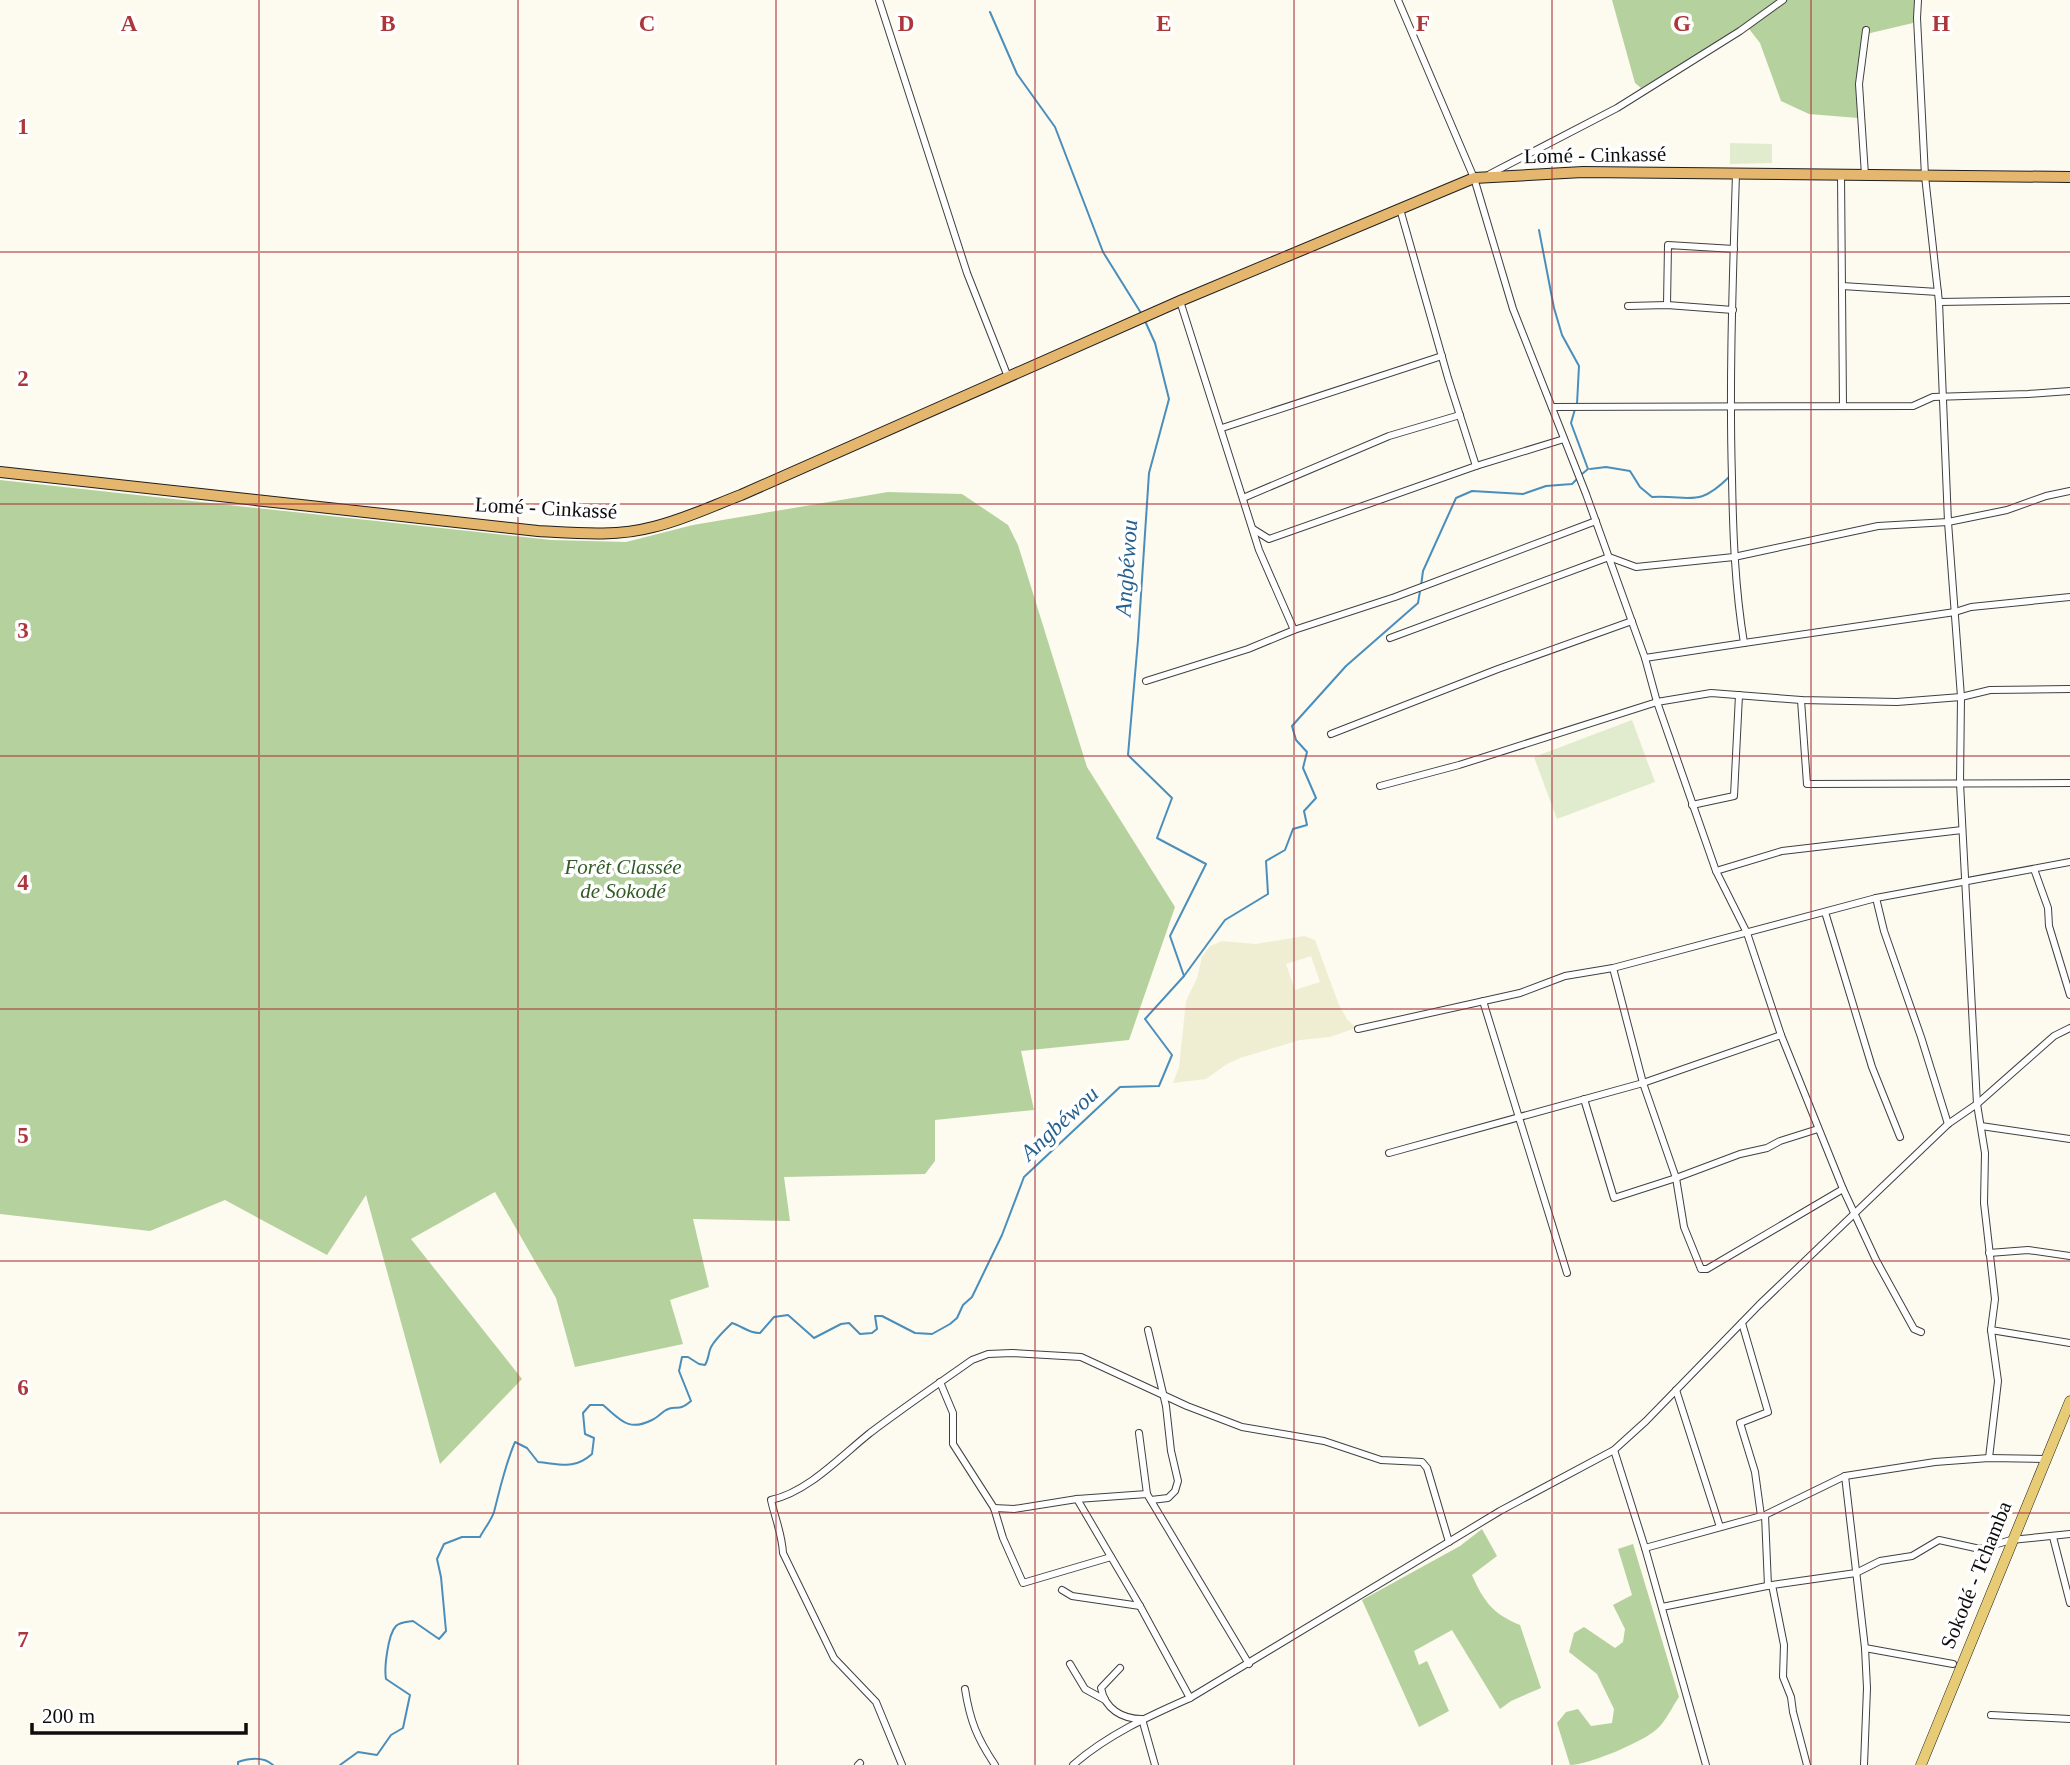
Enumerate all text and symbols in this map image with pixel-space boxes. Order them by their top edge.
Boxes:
text: A [121,11,138,36]
text: B [380,11,396,36]
text: C [639,11,655,36]
text: D [898,11,914,36]
text: E [1156,11,1172,36]
text: F [1416,11,1430,36]
text: G [1673,11,1691,36]
text: H [1932,11,1950,36]
text: 1 [17,114,29,139]
street label: Lomé - Cinkassé [1524,142,1666,168]
text: 2 [17,366,29,391]
street label: Lomé - Cinkassé [474,492,618,524]
water label: Angbéwou [1111,519,1142,619]
text: 3 [17,618,29,643]
park label: Forêt Classée de Sokodé [563,855,682,903]
text: 4 [17,870,29,895]
water label: Angbéwou [1014,1081,1103,1167]
text: 5 [17,1123,29,1148]
text: 6 [17,1375,29,1400]
street label: Sokodé - Tchamba [1936,1497,2017,1652]
text: 7 [17,1627,29,1652]
scale bar [32,1692,245,1736]
text: 200 m [42,1704,95,1728]

